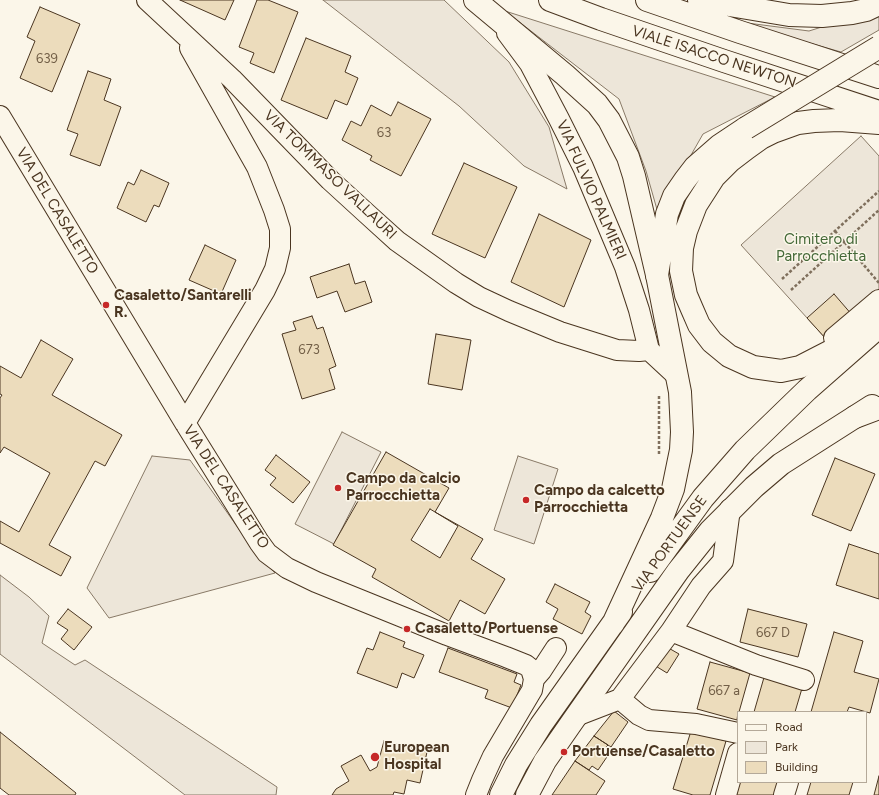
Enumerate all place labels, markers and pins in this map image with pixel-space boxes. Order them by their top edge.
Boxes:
place label: Casaletto/Santarelli R. [114,287,252,322]
marker: Casaletto/Santarelli R. [101,300,111,310]
place label: Campo da calcio Parrocchietta [346,470,460,505]
place label: Campo da calcetto Parrocchietta [534,482,665,517]
marker: Campo da calcio Parrocchietta [333,483,343,493]
marker: Campo da calcetto Parrocchietta [521,495,531,505]
place label: Casaletto/Portuense [415,620,558,638]
marker: Casaletto/Portuense [402,624,412,634]
place label: European Hospital [384,739,450,774]
place label: Portuense/Casaletto [572,743,715,761]
marker: Portuense/Casaletto [559,747,569,757]
marker: European Hospital [369,751,381,763]

